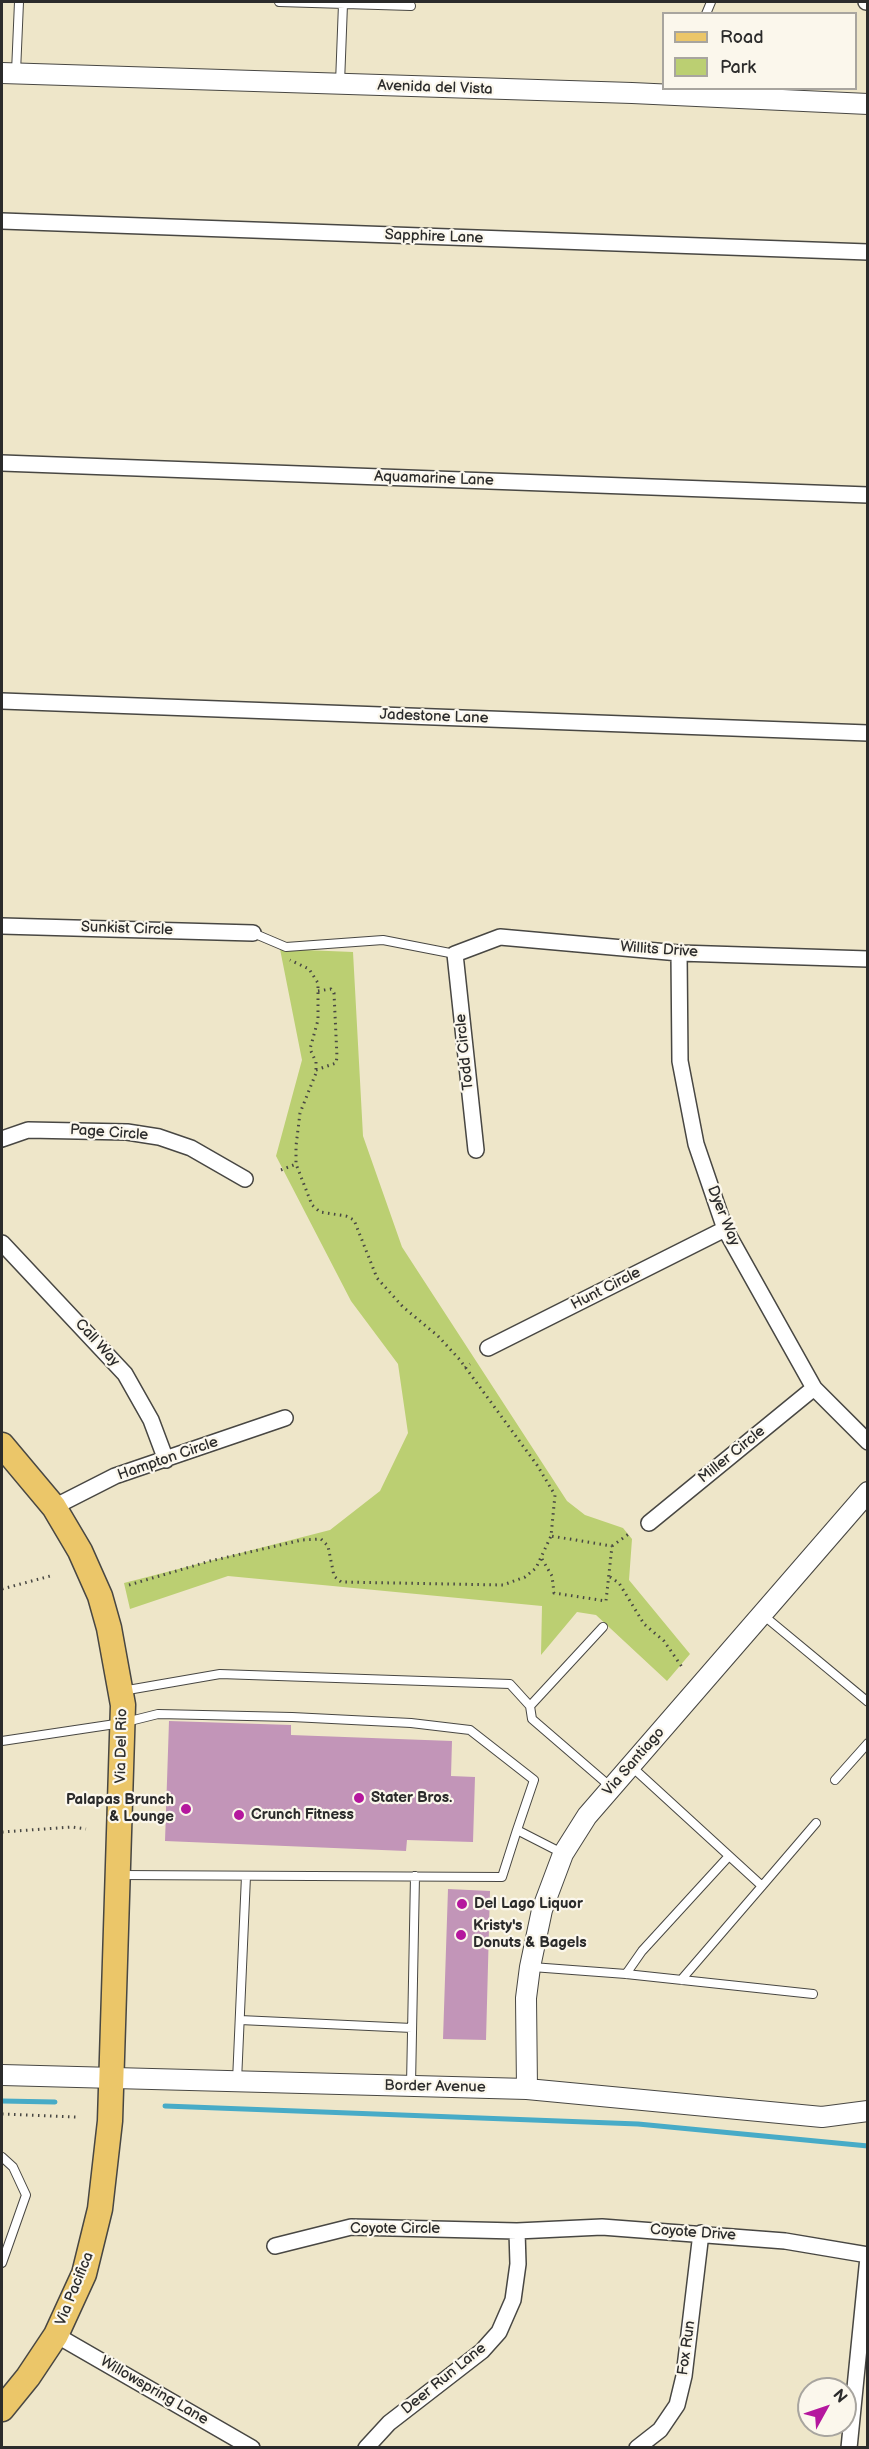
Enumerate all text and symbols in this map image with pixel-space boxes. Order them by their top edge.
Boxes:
legend [662,12,857,90]
text: Road [720,27,764,48]
text: Park [720,57,756,78]
street label: Avenida del Vista [377,77,493,99]
street label: Sapphire Lane [384,226,484,248]
street label: Aquamarine Lane [374,468,494,490]
street label: Jadestone Lane [379,706,489,728]
street label: Sunkist Circle [81,918,173,940]
street label: Willits Drive [620,938,698,962]
street label: Todd Circle [452,1013,478,1091]
street label: Page Circle [69,1121,149,1145]
street label: Dyer Way [703,1183,743,1249]
street label: Hunt Circle [568,1264,644,1314]
street label: Call Way [71,1315,123,1371]
street label: Miller Circle [695,1423,769,1487]
street label: Hampton Circle [115,1433,221,1485]
street label: Via Del Rio [112,1708,132,1784]
street label: Via Santiago [599,1724,669,1800]
place label: Stater Bros. [371,1789,452,1807]
place label: Palapas Brunch & Lounge [66,1791,174,1826]
marker: Stater Bros. [352,1791,366,1805]
marker: Palapas Brunch & Lounge [179,1802,193,1816]
place label: Crunch Fitness [251,1806,354,1824]
marker: Crunch Fitness [232,1808,246,1822]
place label: Del Lago Liquor [474,1895,583,1913]
marker: Del Lago Liquor [455,1897,469,1911]
place label: Kristy's Donuts & Bagels [473,1917,587,1952]
marker: Kristy's Donuts & Bagels [454,1928,468,1942]
street label: Border Avenue [384,2077,486,2097]
street label: Coyote Circle [350,2220,440,2238]
street label: Coyote Drive [649,2221,737,2245]
street label: Via Pacifica [52,2250,98,2328]
street label: Fox Run [674,2319,700,2377]
street label: Deer Run Lane [398,2339,490,2419]
street label: Willowspring Lane [97,2353,211,2429]
north arrow [797,2377,857,2437]
text: N [828,2386,851,2407]

